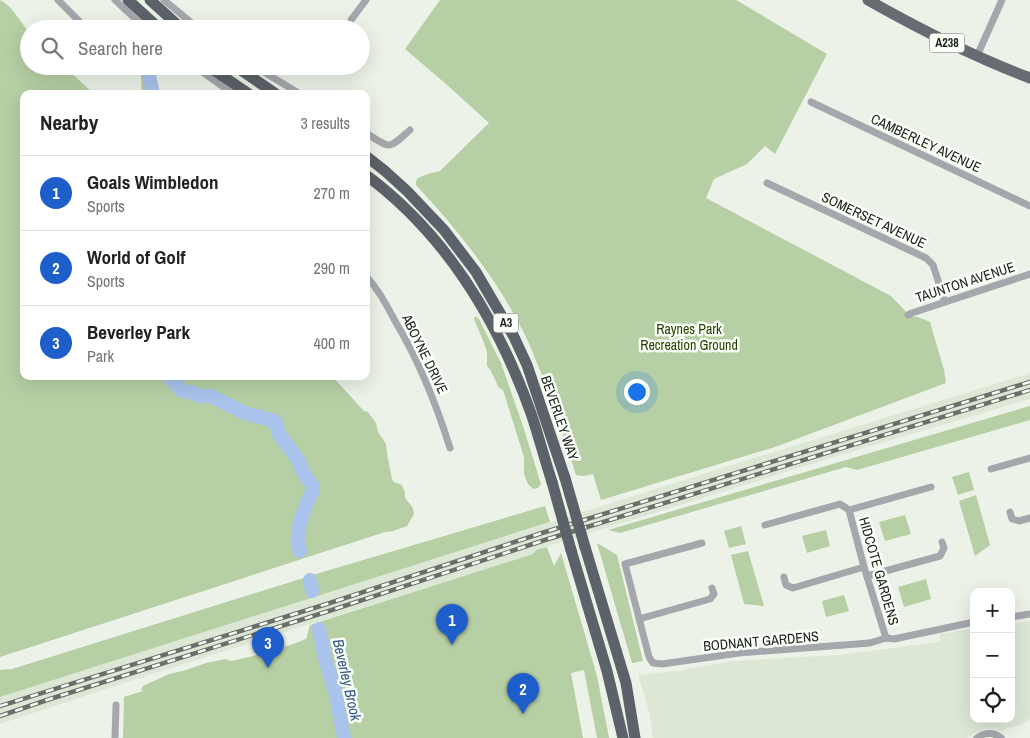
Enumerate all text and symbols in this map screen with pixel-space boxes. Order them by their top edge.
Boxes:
search box [20,20,370,75]
icon: search [38,34,66,62]
road number: A238 [930,34,964,52]
text: Search here [78,35,163,61]
text: Nearby [40,108,98,137]
street label: CAMBERLEY AVENUE [868,110,984,176]
text: 3 results [300,112,350,134]
text: Goals Wimbledon [87,169,218,195]
text: 1 [52,182,60,204]
text: 270 m [314,182,350,204]
street label: SOMERSET AVENUE [819,188,929,252]
text: Sports [87,195,125,217]
text: World of Golf [87,244,185,270]
text: 2 [52,257,60,279]
text: 290 m [314,257,350,279]
street label: TAUNTON AVENUE [913,257,1017,307]
text: Sports [87,270,125,292]
street label: ABOYNE DRIVE [398,310,452,397]
road number: A3 [494,314,518,332]
text: Beverley Park [87,319,190,345]
park label: Raynes Park Recreation Ground [640,320,738,354]
text: 3 [52,332,60,354]
text: 400 m [314,332,350,354]
text: Park [87,345,114,367]
street label: BEVERLEY WAY [537,373,583,463]
your location [624,379,650,405]
street label: HIDCOTE GARDENS [855,515,903,627]
map controls [970,588,1015,723]
button: + [970,588,1015,633]
pin: 1 [436,604,468,645]
pin: 3 [252,627,284,668]
street label: BODNANT GARDENS [702,627,820,655]
button: − [970,633,1015,678]
water label: Beverley Brook [328,637,367,724]
pin: 2 [507,673,539,714]
button: locate [970,678,1015,723]

